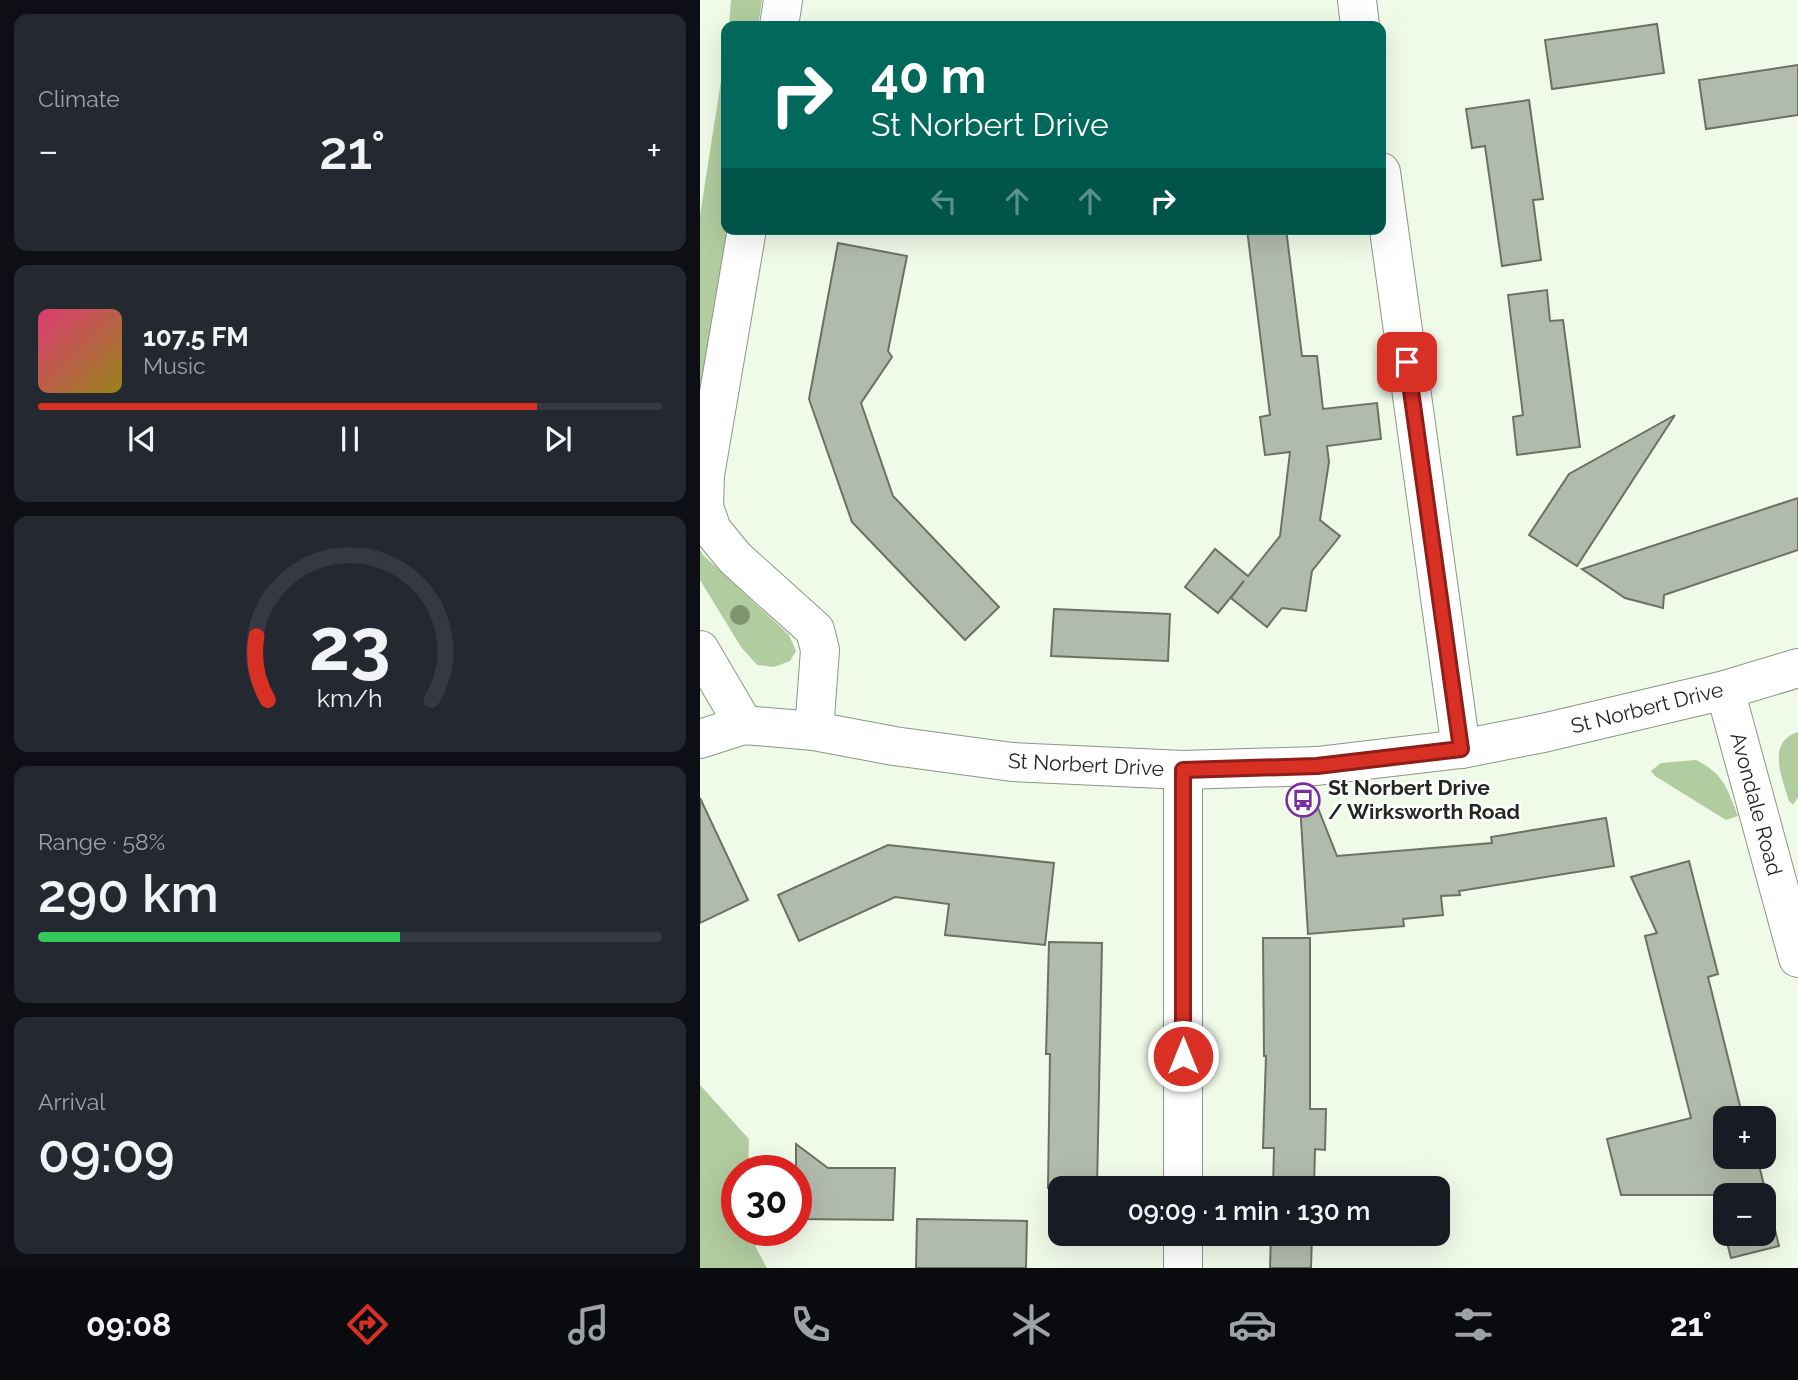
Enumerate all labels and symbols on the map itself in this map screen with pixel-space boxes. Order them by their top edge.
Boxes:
pin [1377,332,1437,392]
street label: St Norbert Drive [1568,677,1726,739]
street label: Avondale Road [1725,729,1788,878]
street label: St Norbert Drive [1007,748,1165,781]
place label: St Norbert Drive / Wirksworth Road [1328,775,1520,824]
bus stop icon: St Norbert Drive / Wirksworth Road [1284,781,1322,819]
position arrow [1146,1019,1220,1093]
speed limit sign: 30 [721,1155,812,1246]

